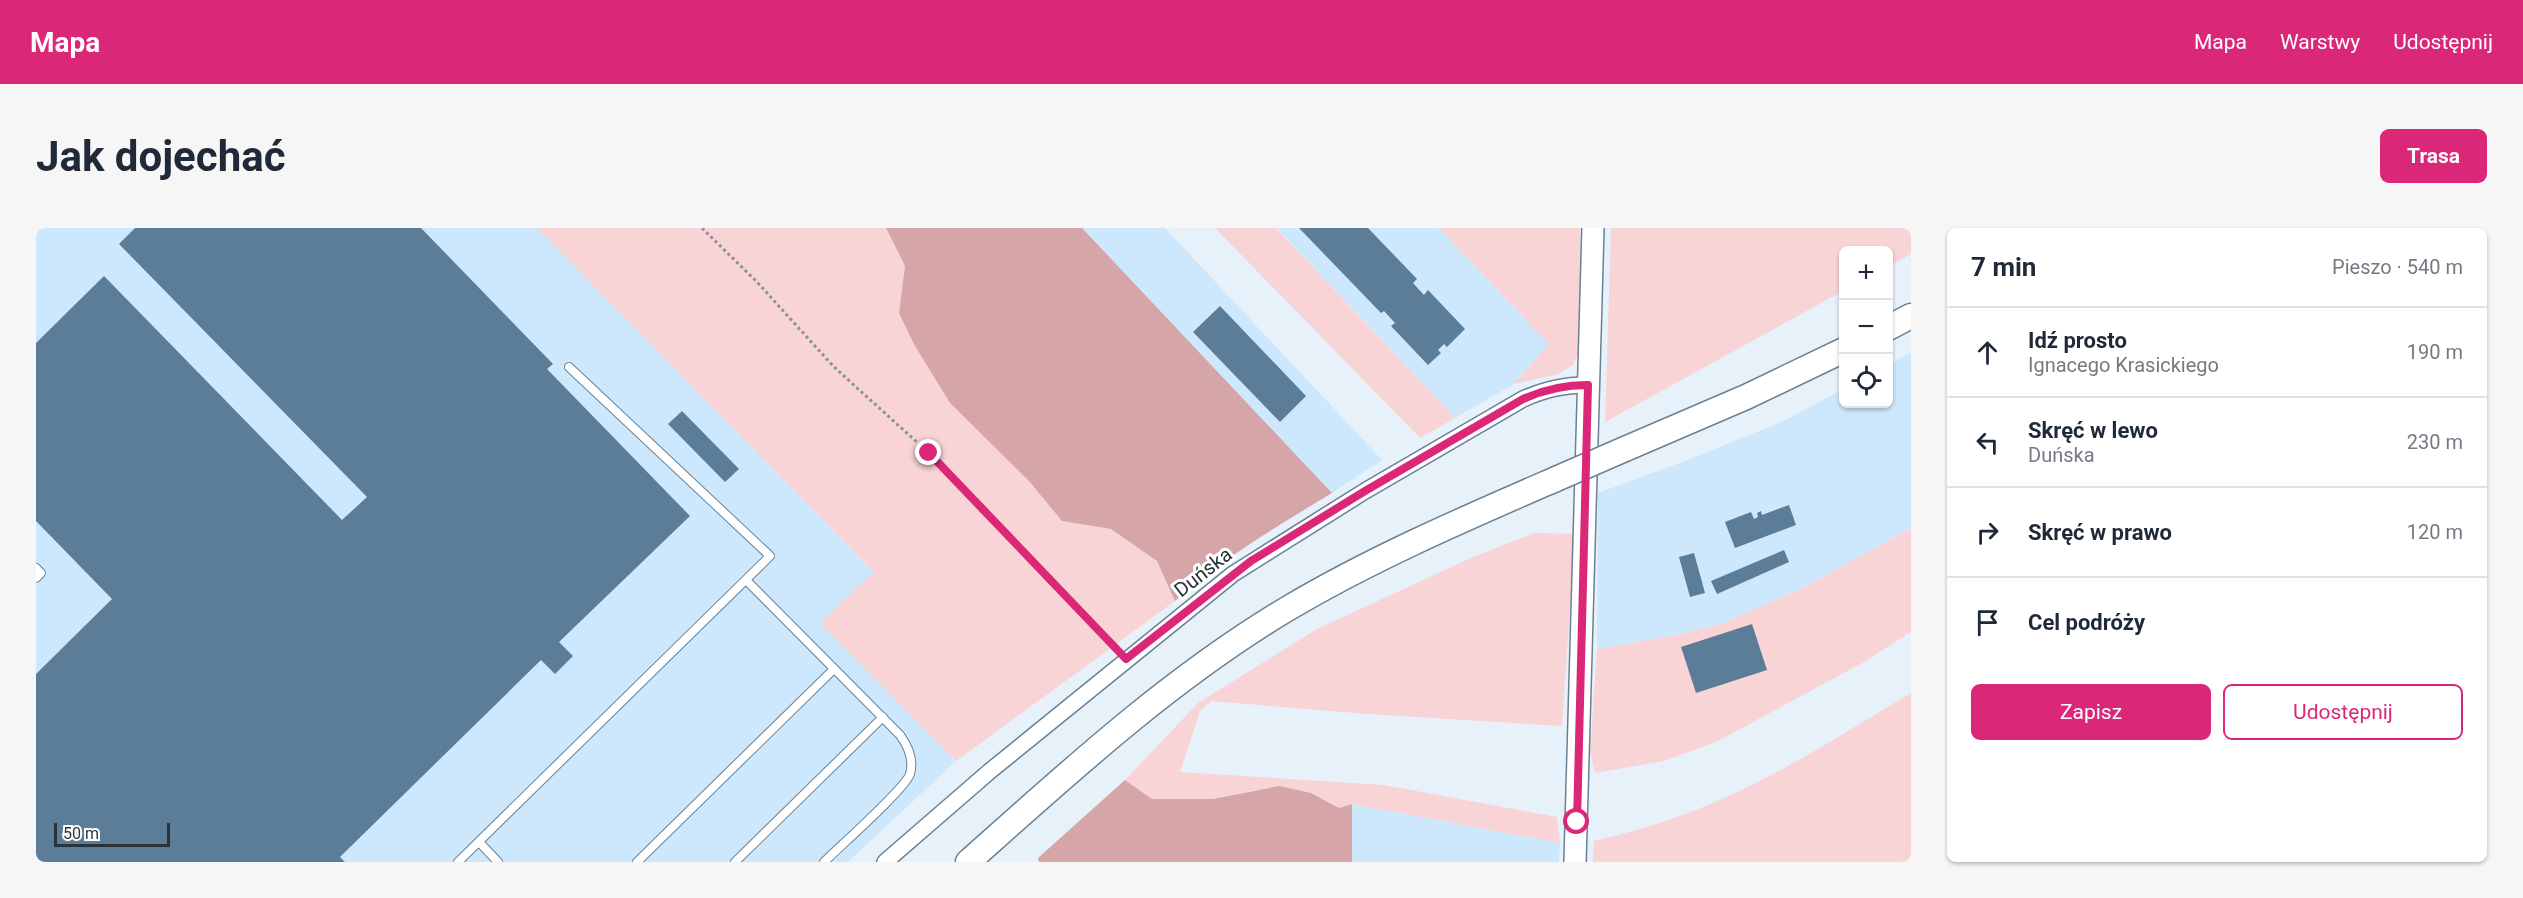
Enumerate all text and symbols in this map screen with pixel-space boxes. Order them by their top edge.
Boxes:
text: Mapa [30,26,100,59]
text: Mapa [2194,30,2247,54]
text: Warstwy [2280,30,2360,54]
text: Udostępnij [2393,30,2493,54]
button: Trasa [2380,129,2487,183]
text: Jak dojechać [36,132,286,181]
map controls [1839,246,1893,408]
button: + [1839,246,1893,300]
text: 7 min [1971,252,2036,282]
text: Pieszo · 540 m [2332,255,2463,279]
button: − [1839,300,1893,354]
text: Idź prosto [2028,328,2127,353]
icon: ahead [1971,336,2004,369]
text: 190 m [2407,340,2463,364]
text: Ignacego Krasickiego [2028,353,2219,377]
button: locate [1839,354,1893,408]
text: Skręć w lewo [2028,418,2158,443]
icon: left [1971,426,2004,459]
text: 230 m [2407,430,2463,454]
route end [915,439,941,465]
text: Duńska [2028,443,2095,467]
icon: right [1971,516,2004,549]
text: Skręć w prawo [2028,520,2172,545]
text: 120 m [2407,520,2463,544]
street label: Duńska [1169,542,1237,602]
icon: arrive [1971,606,2004,639]
text: Cel podróży [2028,610,2145,635]
button: Zapisz [1971,684,2211,740]
button: Udostępnij [2223,684,2463,740]
route start [1563,808,1589,834]
scale bar [54,820,170,848]
text: 50 m [63,824,99,843]

